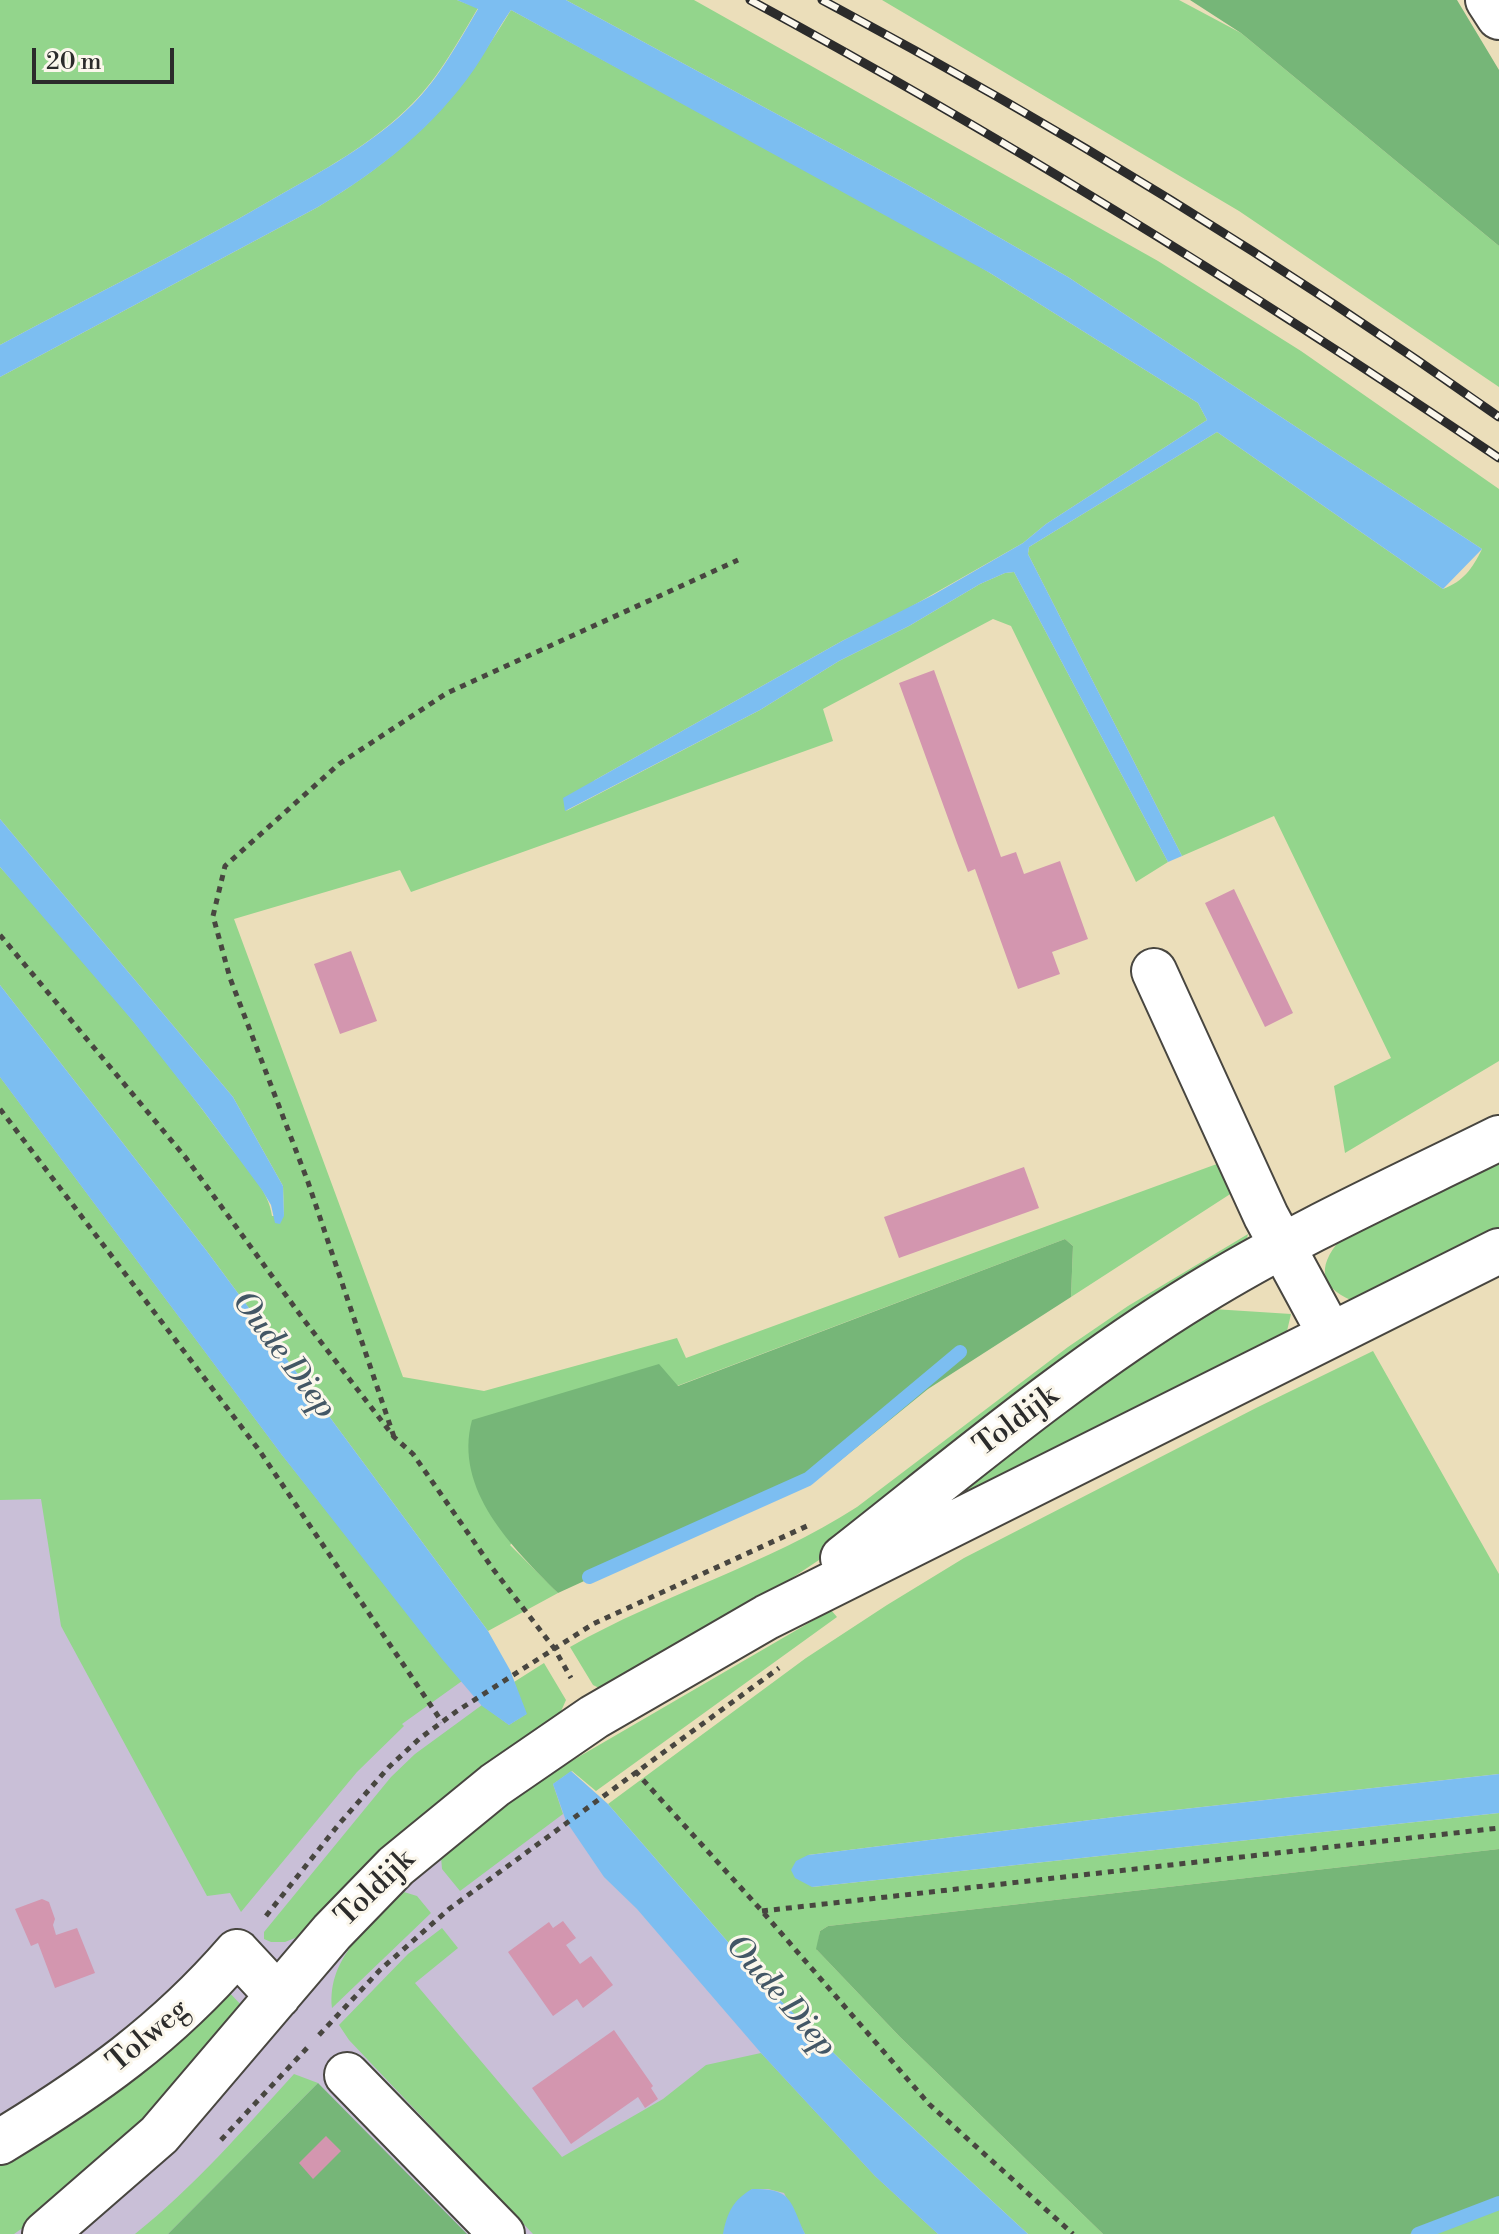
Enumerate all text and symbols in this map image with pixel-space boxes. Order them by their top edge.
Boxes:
scale bar [36,32,178,82]
text: 20 m [46,47,102,77]
water label: Oude Diep [223,1285,343,1427]
street label: Toldijk [968,1379,1066,1465]
street label: Toldijk [329,1843,423,1935]
water label: Oude Diep [716,1928,844,2066]
street label: Tolweg [101,1993,197,2081]

